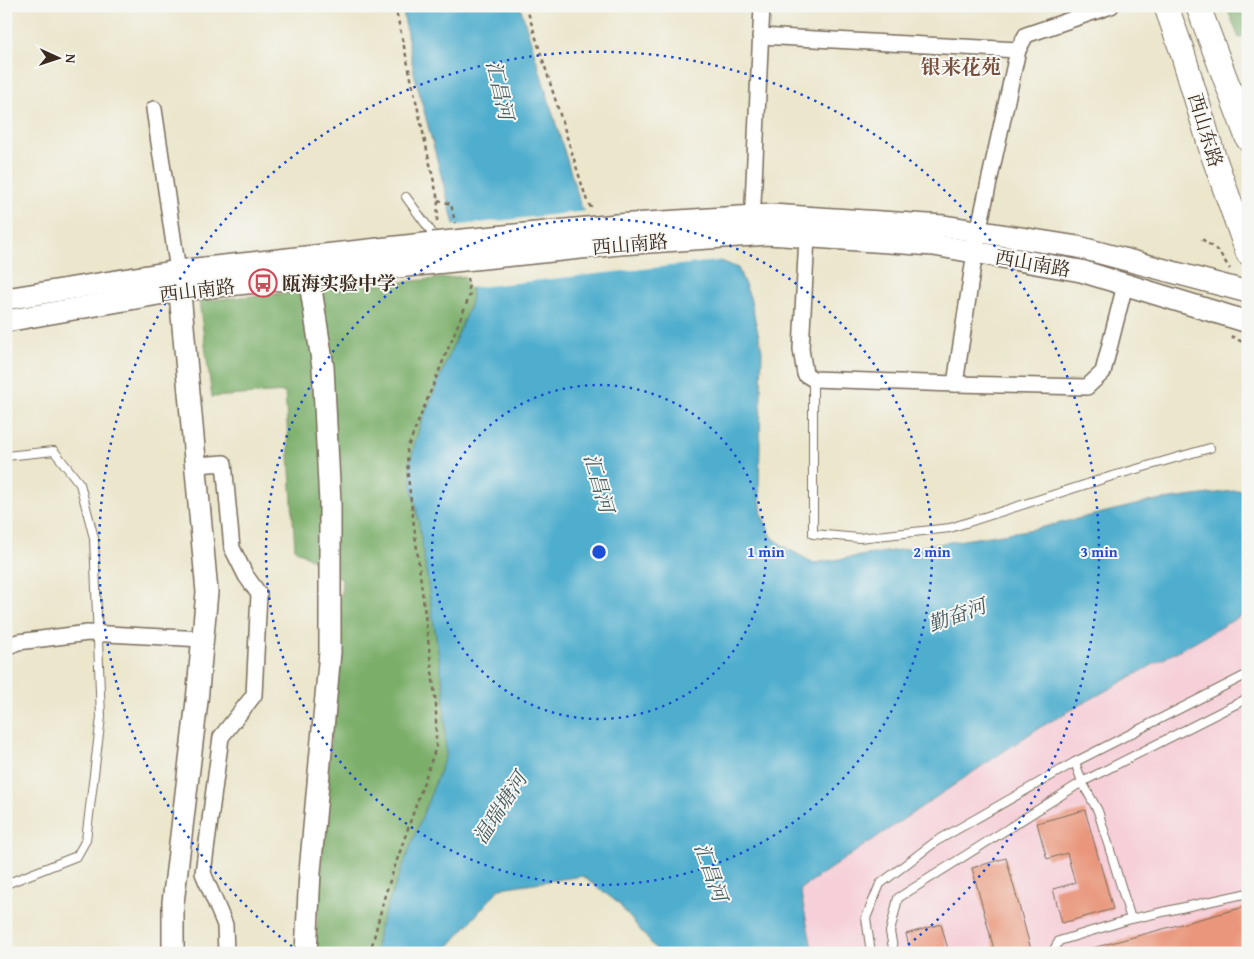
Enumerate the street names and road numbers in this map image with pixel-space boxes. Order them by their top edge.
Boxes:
street label: 西山东路 [1181,90,1231,170]
street label: 西山南路 [591,227,669,261]
street label: 西山南路 [993,243,1073,283]
street label: 西山南路 [158,271,236,309]

